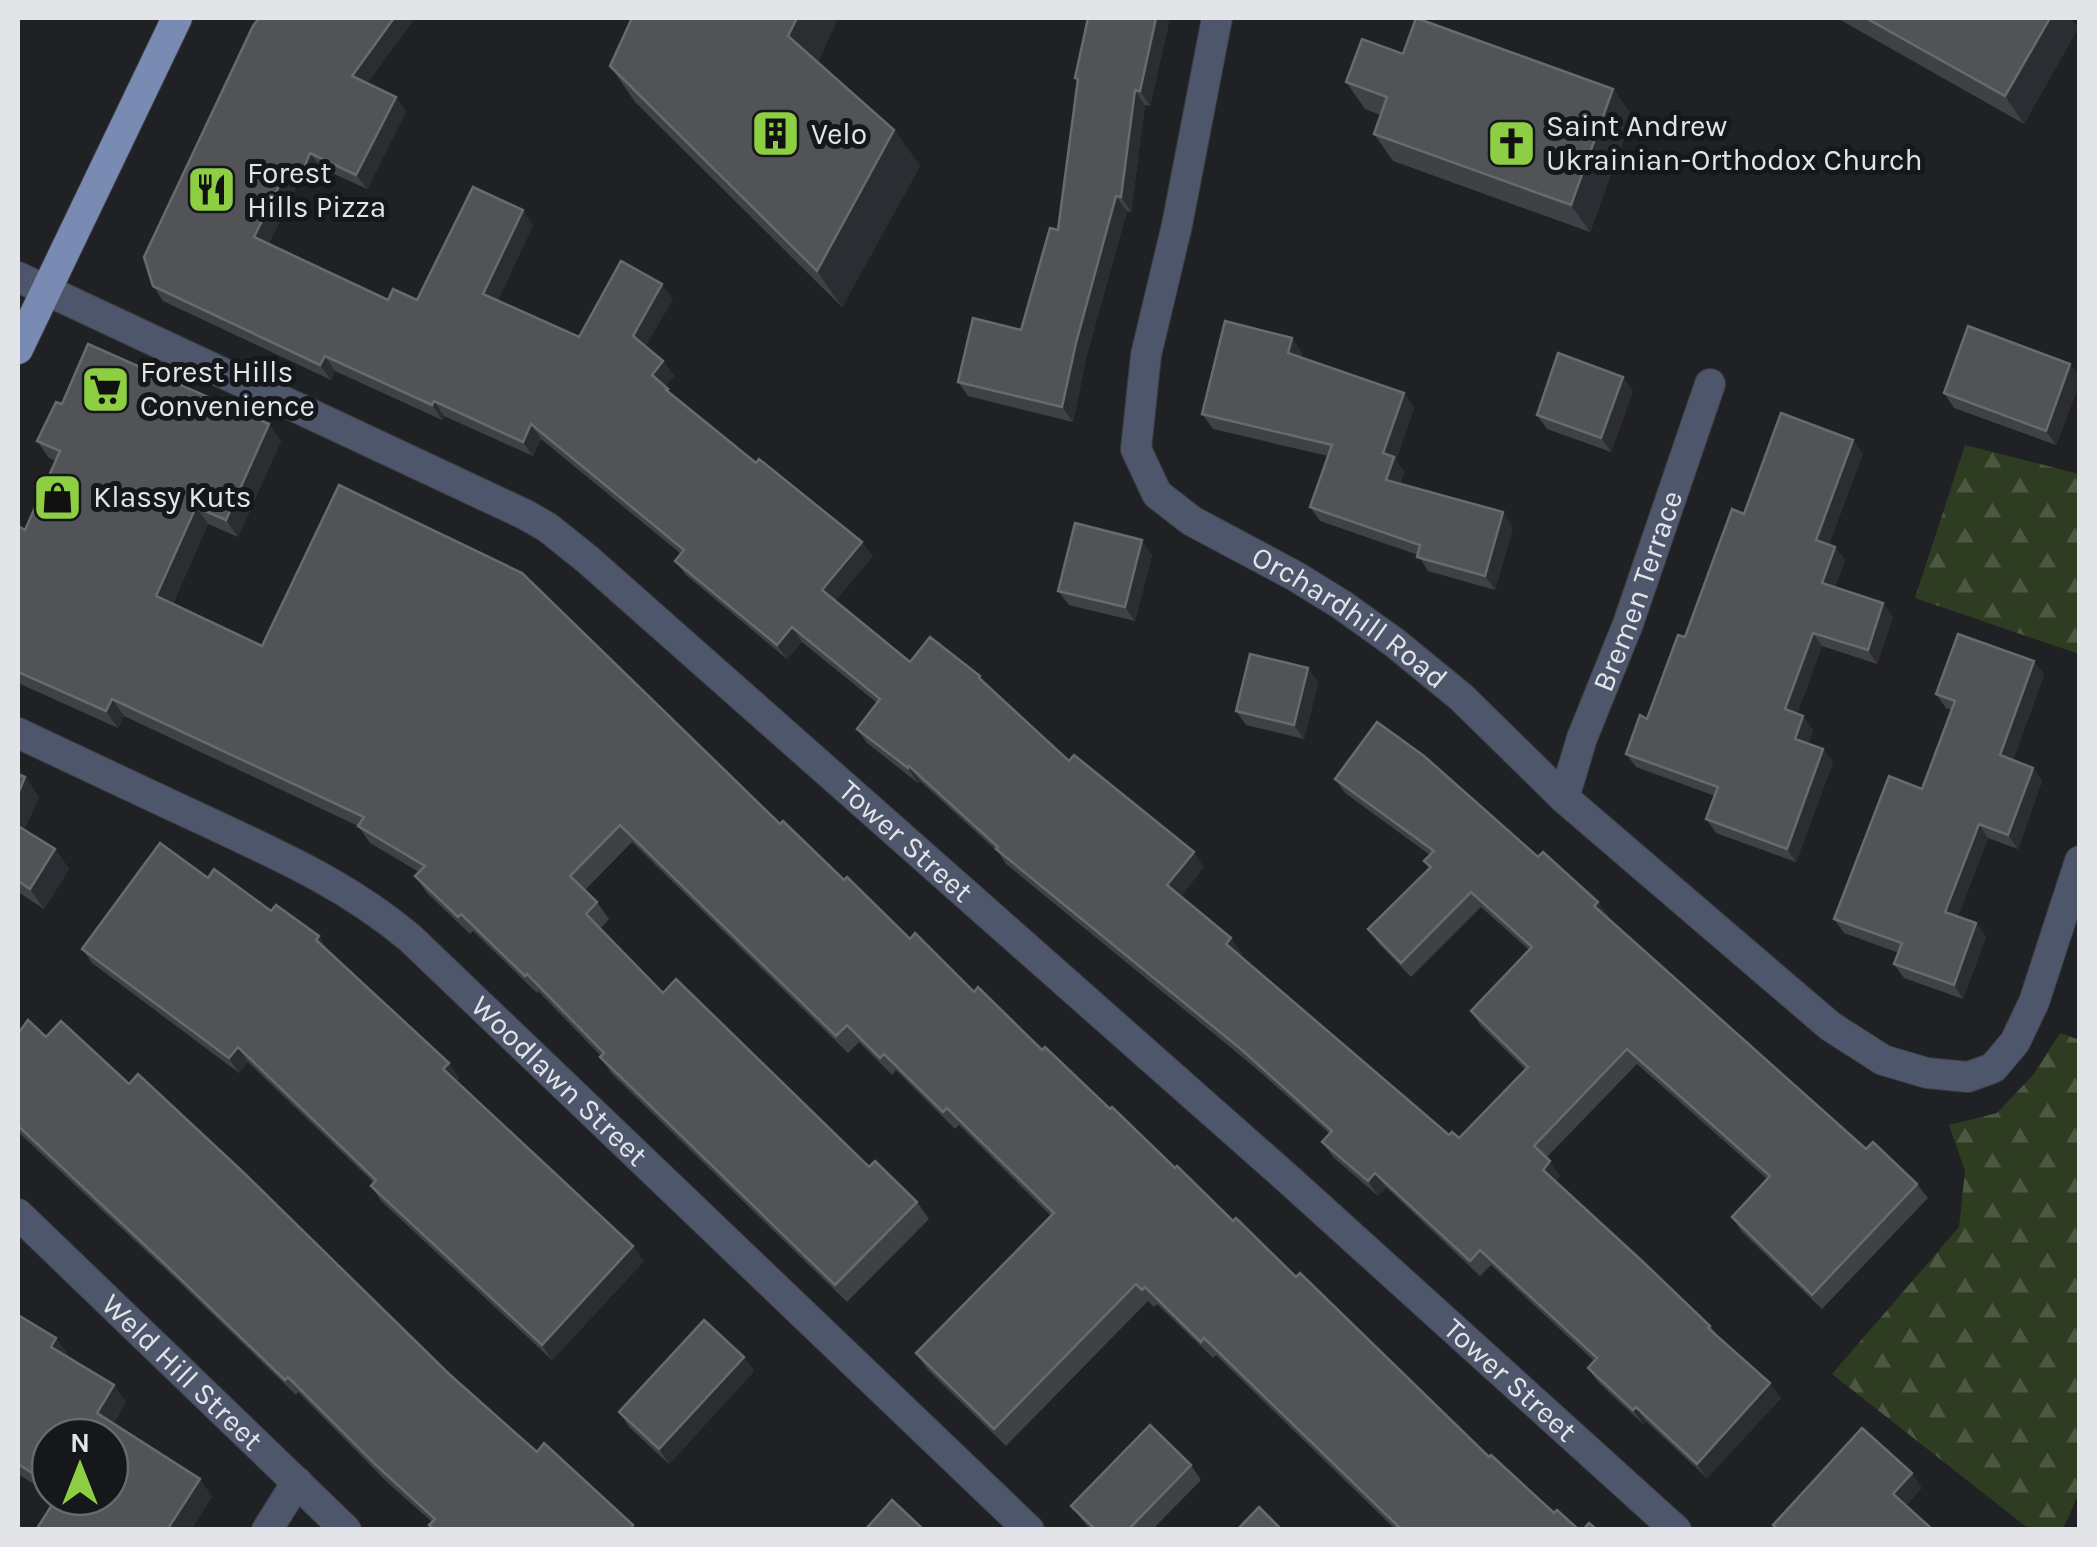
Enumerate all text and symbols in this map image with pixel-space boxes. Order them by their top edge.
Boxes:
building icon: Velo [750,108,802,160]
place label: Saint Andrew Ukrainian-Orthodox Church [1546,108,1923,178]
place label: Velo [811,116,867,152]
church icon: Saint Andrew Ukrainian-Orthodox Church [1485,117,1537,169]
place label: Forest Hills Pizza [247,155,386,225]
restaurant icon: Forest Hills Pizza [186,164,238,216]
place label: Forest Hills Convenience [140,354,315,424]
supermarket icon: Forest Hills Convenience [79,363,131,415]
shop icon: Klassy Kuts [32,471,84,523]
place label: Klassy Kuts [93,479,252,515]
street label: Bremen Terrace [1585,486,1690,697]
street label: Orchardhill Road [1246,538,1455,696]
street label: Tower Street [832,772,980,910]
street label: Woodlawn Street [463,988,655,1174]
street label: Weld Hill Street [94,1286,270,1458]
street label: Tower Street [1436,1311,1584,1449]
north arrow [30,1417,130,1517]
text: N [70,1426,90,1459]

